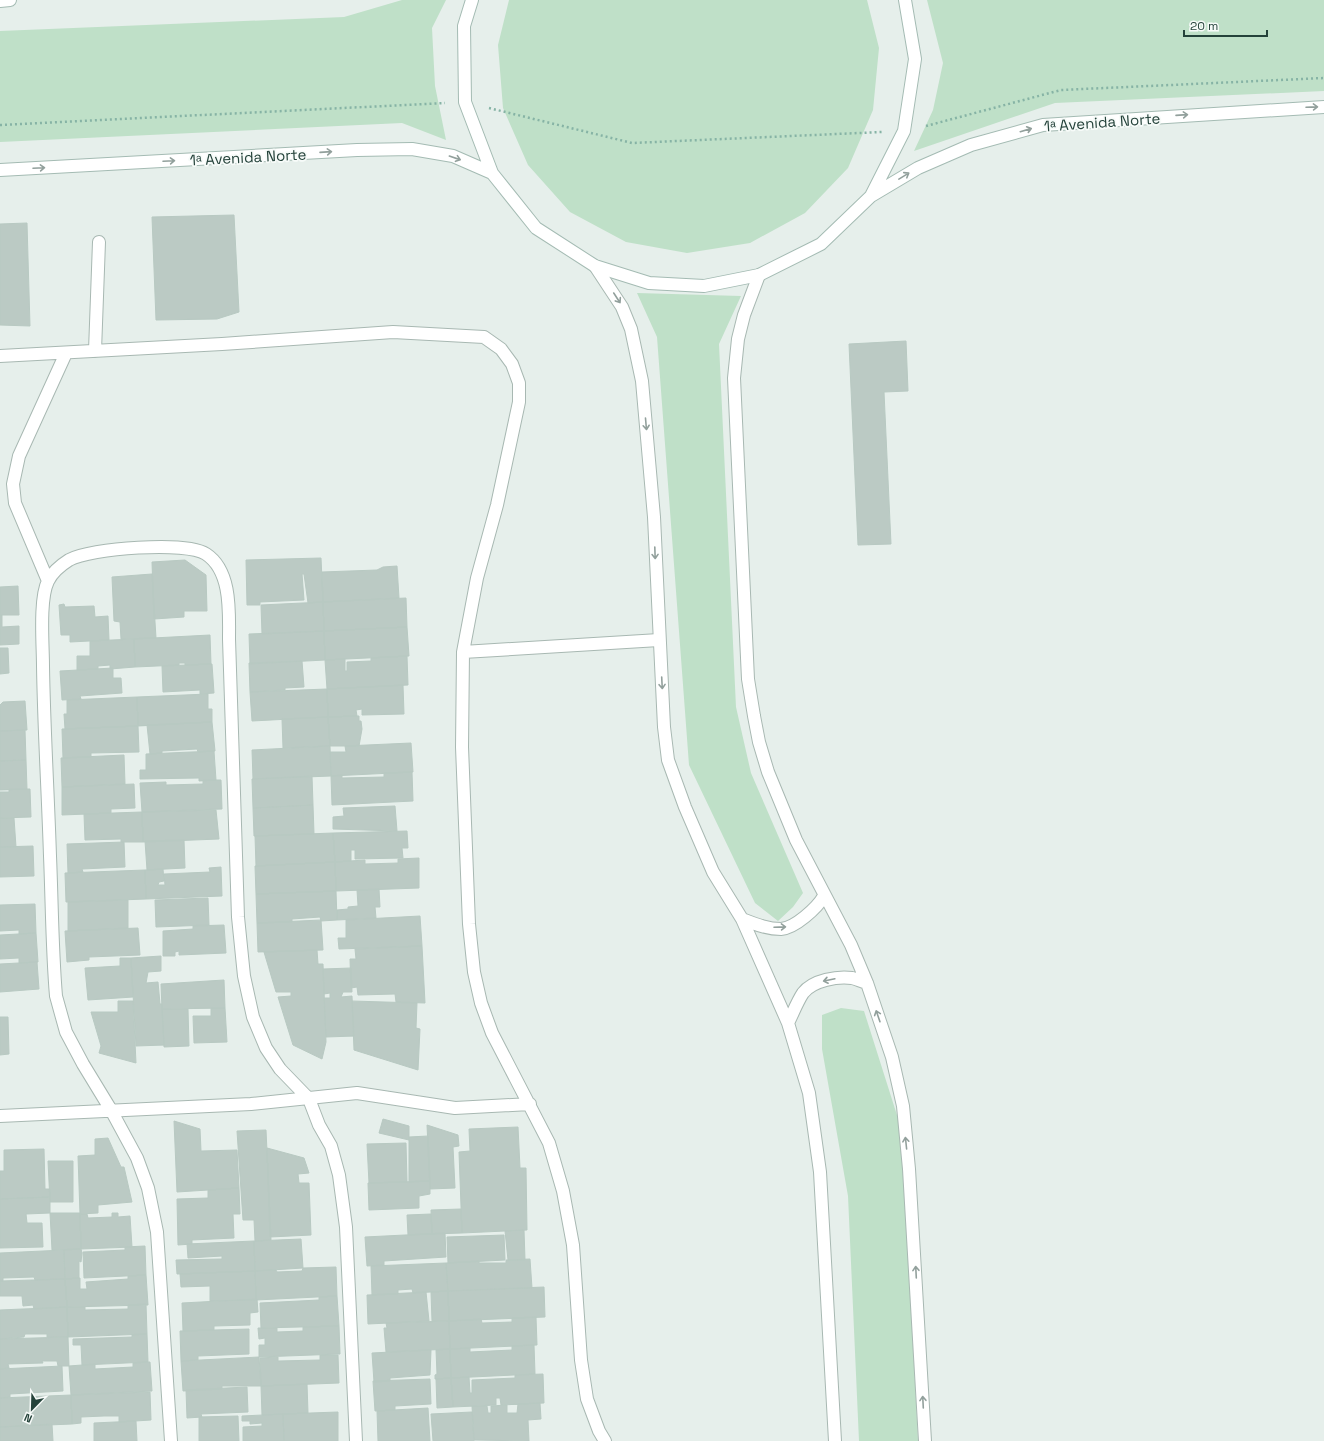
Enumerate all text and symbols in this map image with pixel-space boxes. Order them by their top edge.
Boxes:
scale bar [1184,12,1267,38]
text: 20 m [1190,18,1218,34]
one-way arrow [1305,104,1318,111]
street label: 1ᵃ Avenida Norte [1043,108,1161,136]
one-way arrow [1175,112,1188,119]
one-way arrow [1019,126,1032,133]
street label: 1ᵃ Avenida Norte [189,144,307,170]
one-way arrow [319,148,332,155]
one-way arrow [449,155,462,162]
one-way arrow [162,158,175,165]
one-way arrow [32,165,45,172]
one-way arrow [898,171,910,179]
one-way arrow [613,293,621,304]
one-way arrow [642,417,650,430]
one-way arrow [651,546,659,559]
one-way arrow [658,676,665,689]
one-way arrow [773,924,786,931]
one-way arrow [823,976,836,984]
one-way arrow [874,1011,882,1023]
one-way arrow [903,1137,910,1150]
one-way arrow [912,1266,919,1279]
north arrow [12,1389,52,1429]
one-way arrow [919,1396,926,1409]
text: N [22,1410,34,1426]

